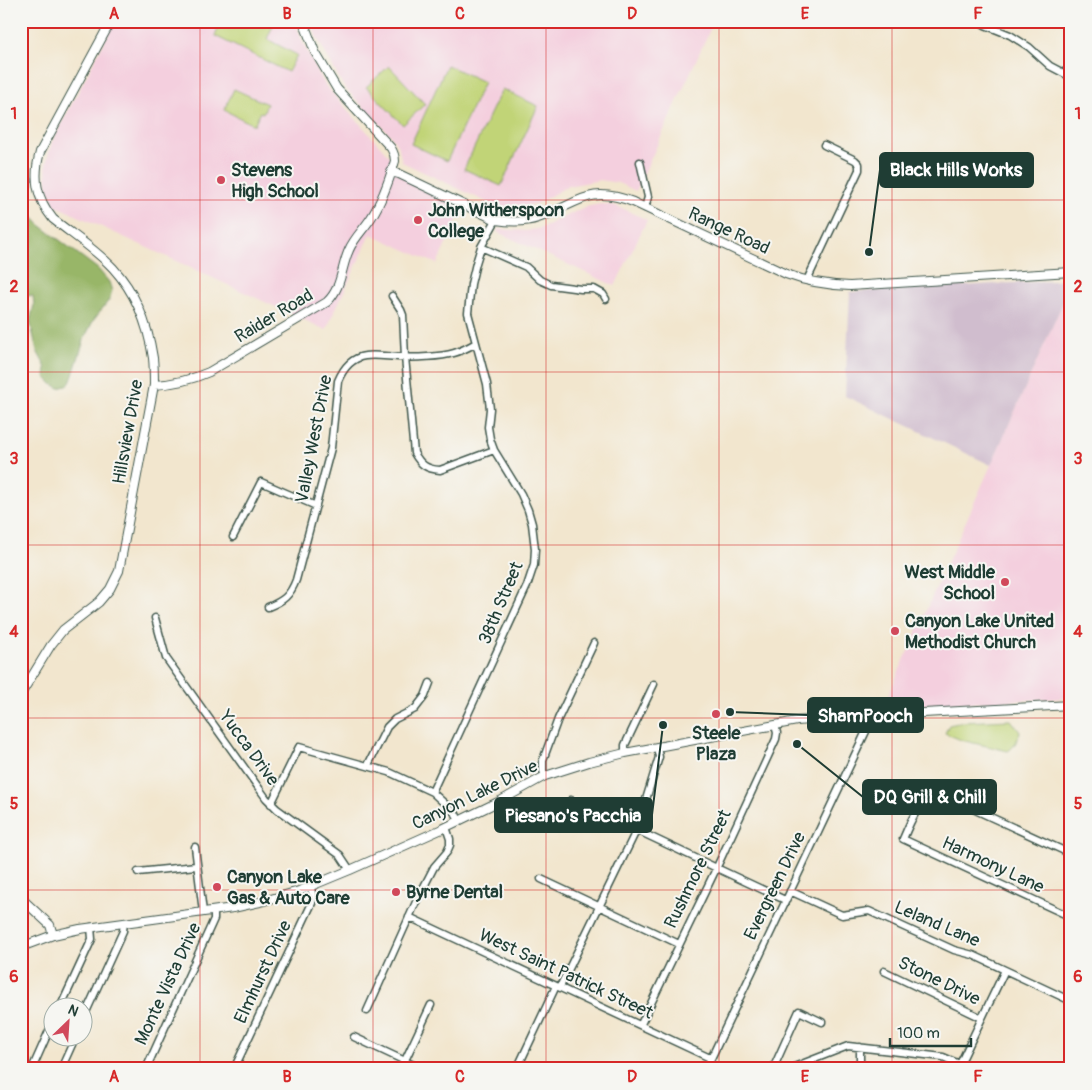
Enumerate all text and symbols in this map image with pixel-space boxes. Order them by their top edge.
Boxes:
text: A [109,4,120,24]
text: B [282,4,292,24]
text: C [455,4,465,24]
text: D [627,4,637,24]
text: E [801,4,810,24]
text: F [973,4,983,24]
text: 1 [11,104,17,124]
text: 1 [1075,104,1081,124]
callout: Black Hills Works [880,153,1033,187]
text: Black Hills Works [890,158,1023,182]
place label: Stevens High School [231,159,319,203]
marker: Stevens High School [215,174,227,186]
place label: John Witherspoon College [428,199,564,243]
street label: Range Road [684,202,774,260]
marker: John Witherspoon College [412,214,424,226]
text: 2 [10,277,19,297]
text: 2 [1074,277,1083,297]
street label: Raider Road [231,284,317,348]
street label: Valley West Drive [290,373,338,505]
street label: Hillsview Drive [107,378,149,486]
text: 3 [10,449,19,469]
text: 3 [1074,449,1083,469]
street label: 38th Street [473,558,529,648]
place label: West Middle School [905,561,996,605]
marker: West Middle School [999,576,1011,588]
place label: Canyon Lake United Methodist Church [905,610,1054,654]
text: 4 [9,622,19,642]
text: 4 [1073,622,1083,642]
marker: Canyon Lake United Methodist Church [889,625,901,637]
callout: ShamPooch [808,698,923,732]
text: ShamPooch [817,704,913,728]
street label: Yucca Drive [213,705,284,790]
marker: Steele Plaza [710,708,722,720]
place label: Steele Plaza [692,722,741,766]
street label: Canyon Lake Drive [408,755,542,835]
callout: DQ Grill & Chill [863,780,996,814]
text: DQ Grill & Chill [874,785,986,809]
text: 5 [10,794,19,814]
text: 5 [1074,794,1083,814]
callout: Piesano's Pacchia [495,798,652,832]
text: Piesano's Pacchia [505,804,642,828]
street label: Rushmore Street [659,805,737,932]
street label: Evergreen Drive [739,828,811,944]
street label: Harmony Lane [938,831,1048,899]
place label: Canyon Lake Gas & Auto Care [227,866,351,910]
marker: Canyon Lake Gas & Auto Care [211,881,223,893]
place label: Byrne Dental [406,881,503,904]
marker: Byrne Dental [390,886,402,898]
street label: Leland Lane [891,896,984,952]
street label: Elmhurst Drive [229,917,297,1027]
street label: Monte Vista Drive [130,919,206,1049]
street label: West Saint Patrick Street [475,923,658,1025]
street label: Stone Drive [894,951,984,1011]
text: 6 [9,967,19,987]
text: 6 [1073,967,1083,987]
north arrow [42,998,92,1048]
text: N [65,1001,81,1020]
scale bar [890,1015,971,1047]
text: 100 m [897,1024,940,1043]
text: A [109,1067,120,1087]
text: B [282,1067,292,1087]
text: C [455,1067,465,1087]
text: D [627,1067,637,1087]
text: E [801,1067,810,1087]
text: F [973,1067,983,1087]

